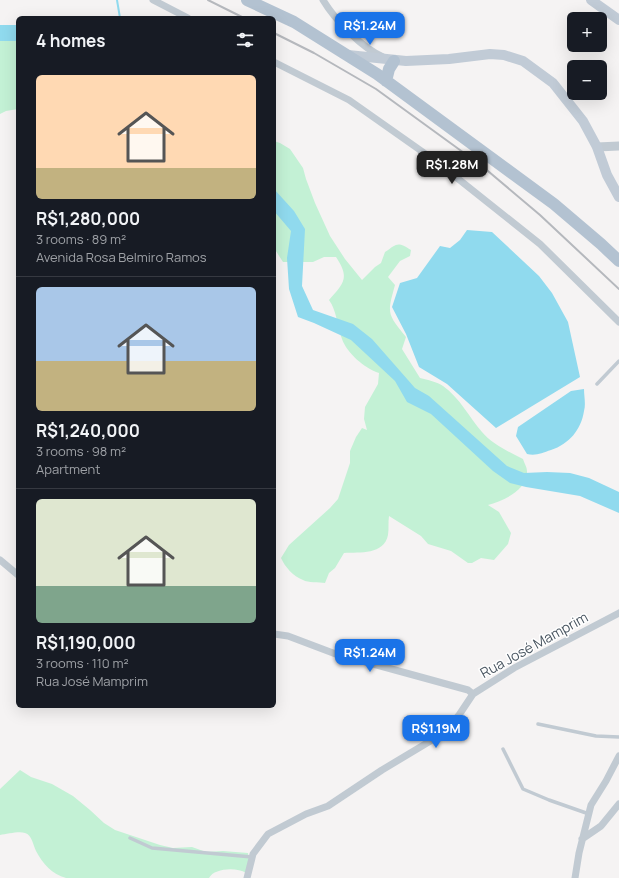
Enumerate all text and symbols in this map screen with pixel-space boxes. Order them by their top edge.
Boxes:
pin: R$1.24M [333,12,407,46]
map controls [567,12,607,100]
button: + [567,12,607,52]
text: R$1.24M [344,16,396,34]
text: 4 homes [36,29,105,52]
icon: filters [234,29,256,51]
button: − [567,60,607,100]
icon: home [110,101,182,173]
pin: R$1.28M [415,151,489,185]
text: R$1.28M [426,155,478,173]
text: R$1,280,000 [36,207,140,230]
text: 3 rooms · 89 m² [36,230,126,248]
text: Avenida Rosa Belmiro Ramos [36,248,207,266]
icon: home [110,313,182,385]
text: R$1,240,000 [36,419,140,442]
text: 3 rooms · 98 m² [36,442,126,460]
text: Apartment [36,460,100,478]
icon: home [110,525,182,597]
street label: Rua José Mamprim [476,607,591,682]
text: R$1,190,000 [36,631,136,654]
pin: R$1.24M [333,639,407,673]
text: R$1.24M [344,643,396,661]
text: 3 rooms · 110 m² [36,654,129,672]
text: Rua José Mamprim [36,672,148,690]
pin: R$1.19M [399,715,473,749]
text: R$1.19M [411,719,461,737]

